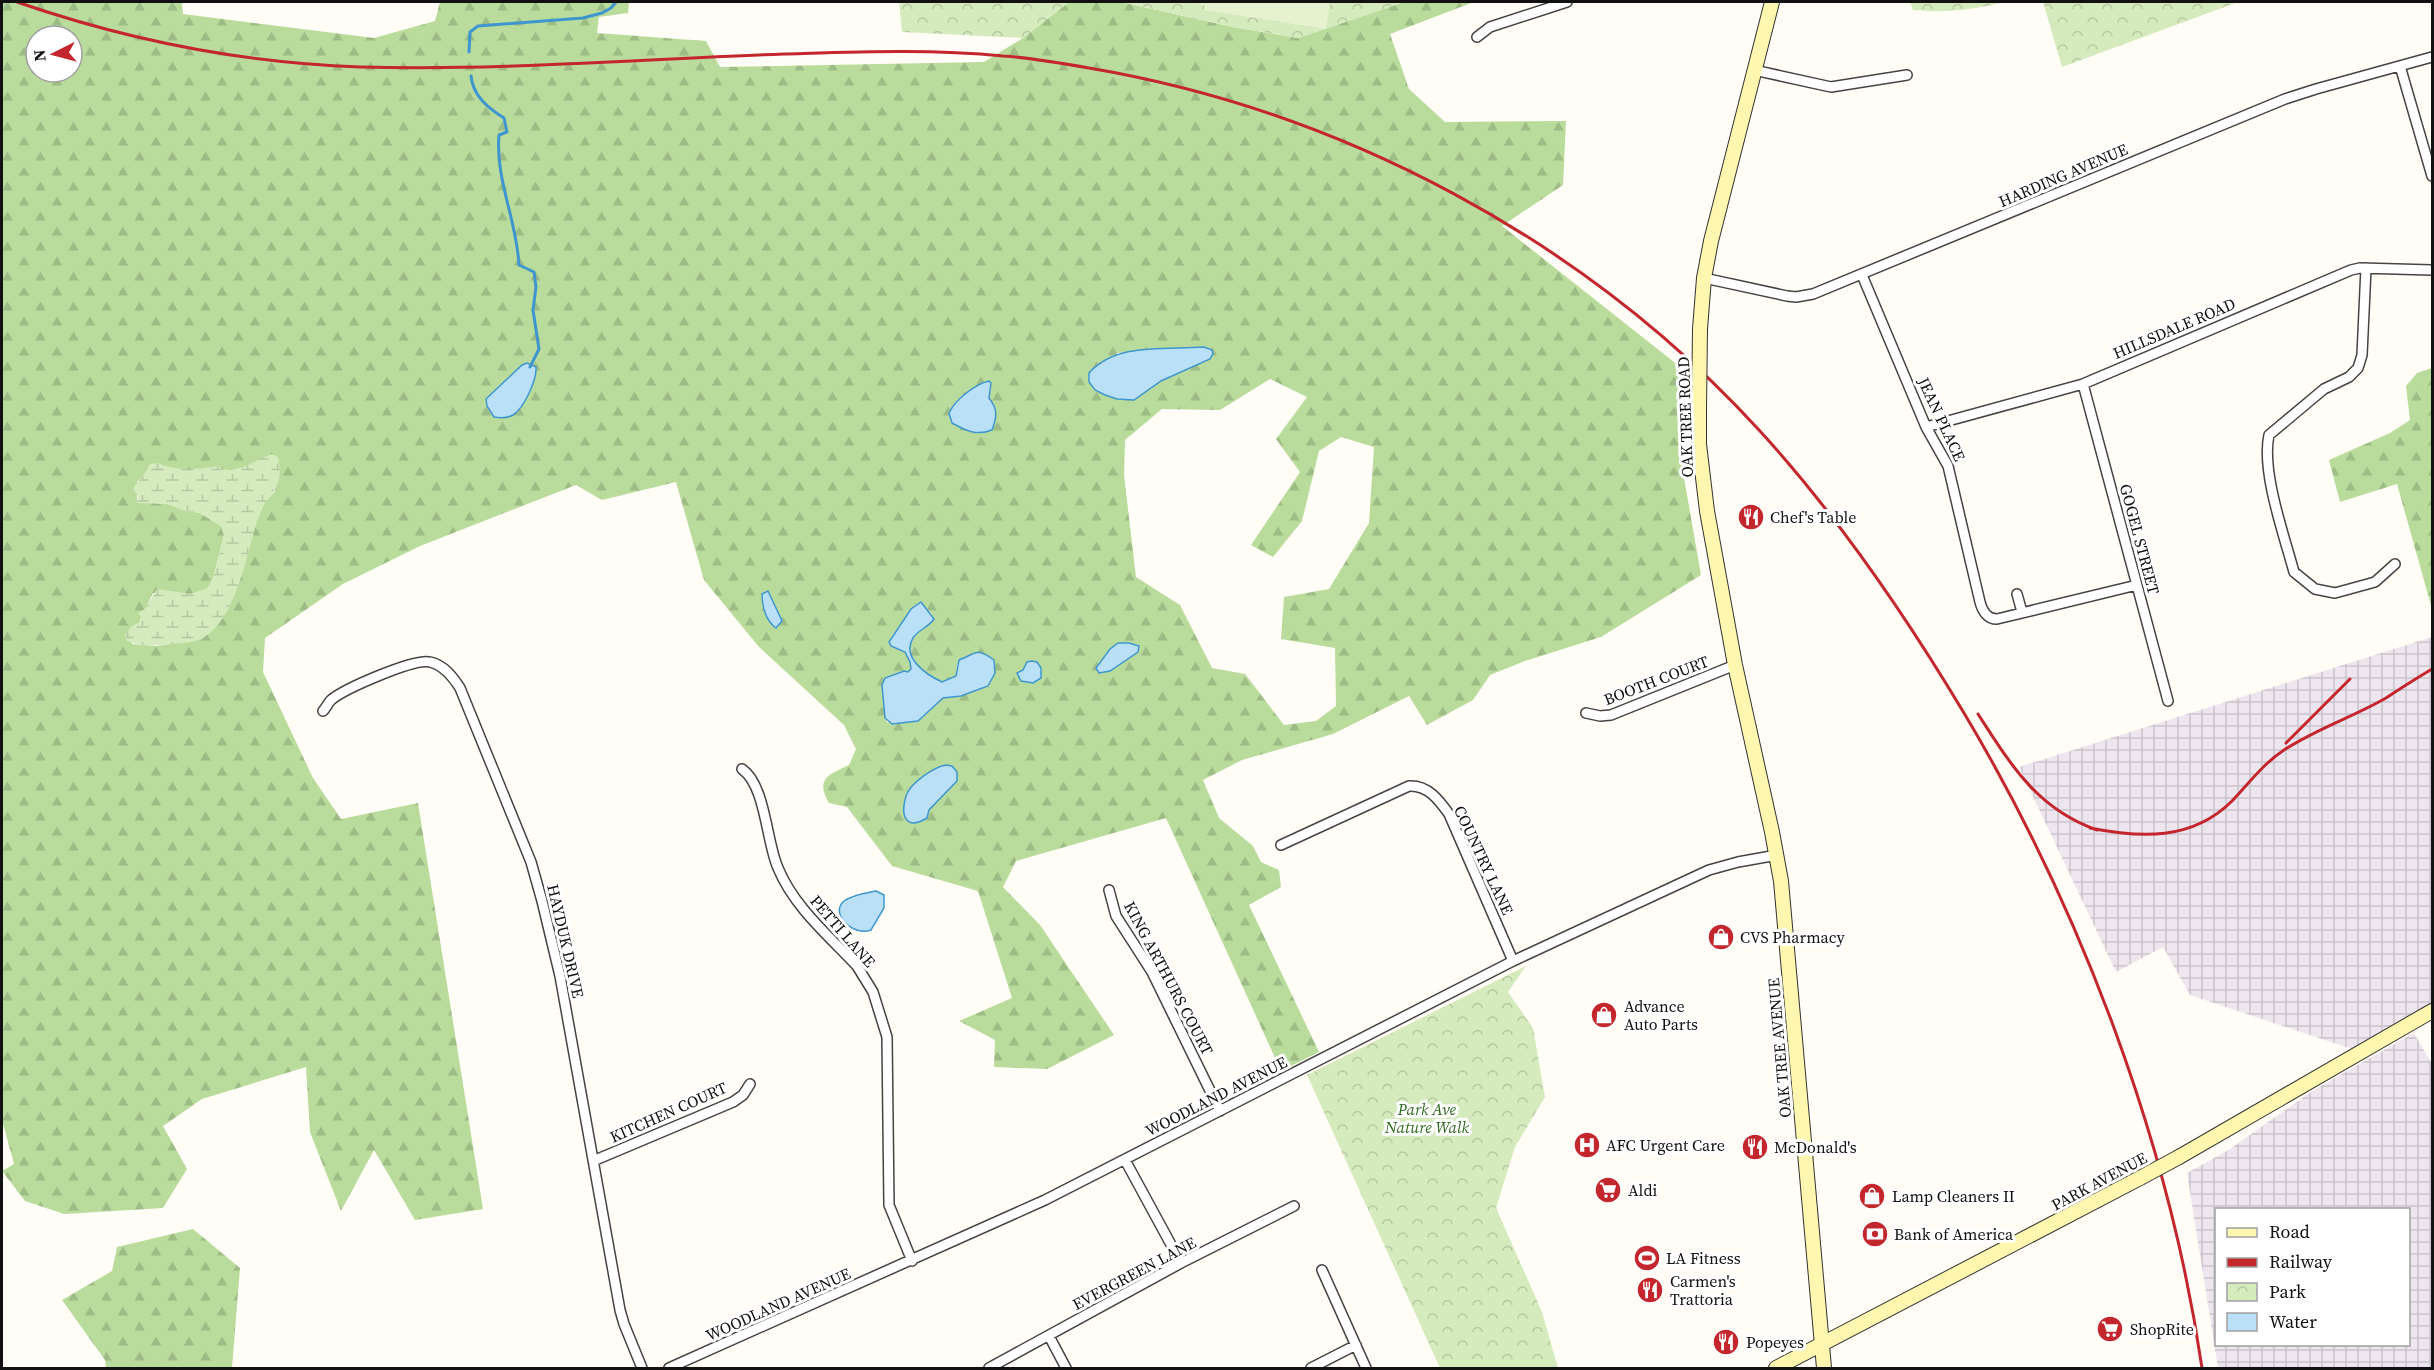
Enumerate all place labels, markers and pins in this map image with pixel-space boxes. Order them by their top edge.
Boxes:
restaurant icon: Chef's Table [1736,502,1766,532]
place label: Chef's Table [1770,506,1856,528]
shop icon: CVS Pharmacy [1706,922,1736,952]
place label: CVS Pharmacy [1740,926,1846,948]
place label: Advance Auto Parts [1624,995,1698,1035]
shop icon: Advance Auto Parts [1589,1000,1619,1030]
hospital icon: AFC Urgent Care [1572,1130,1602,1160]
restaurant icon: McDonald's [1740,1132,1770,1162]
place label: AFC Urgent Care [1606,1134,1725,1156]
place label: McDonald's [1774,1136,1857,1158]
supermarket icon: Aldi [1593,1175,1623,1205]
place label: Aldi [1628,1179,1657,1201]
shop icon: Lamp Cleaners II [1857,1181,1887,1211]
place label: Lamp Cleaners II [1892,1185,2015,1207]
bank icon: Bank of America [1860,1219,1890,1249]
place label: Bank of America [1894,1223,2014,1245]
sports icon: LA Fitness [1632,1243,1662,1273]
place label: LA Fitness [1666,1247,1741,1269]
place label: Carmen's Trattoria [1670,1270,1736,1310]
restaurant icon: Carmen's Trattoria [1635,1275,1665,1305]
supermarket icon: ShopRite [2095,1314,2125,1344]
place label: ShopRite [2130,1318,2194,1340]
restaurant icon: Popeyes [1711,1327,1741,1357]
place label: Popeyes [1746,1331,1804,1353]

